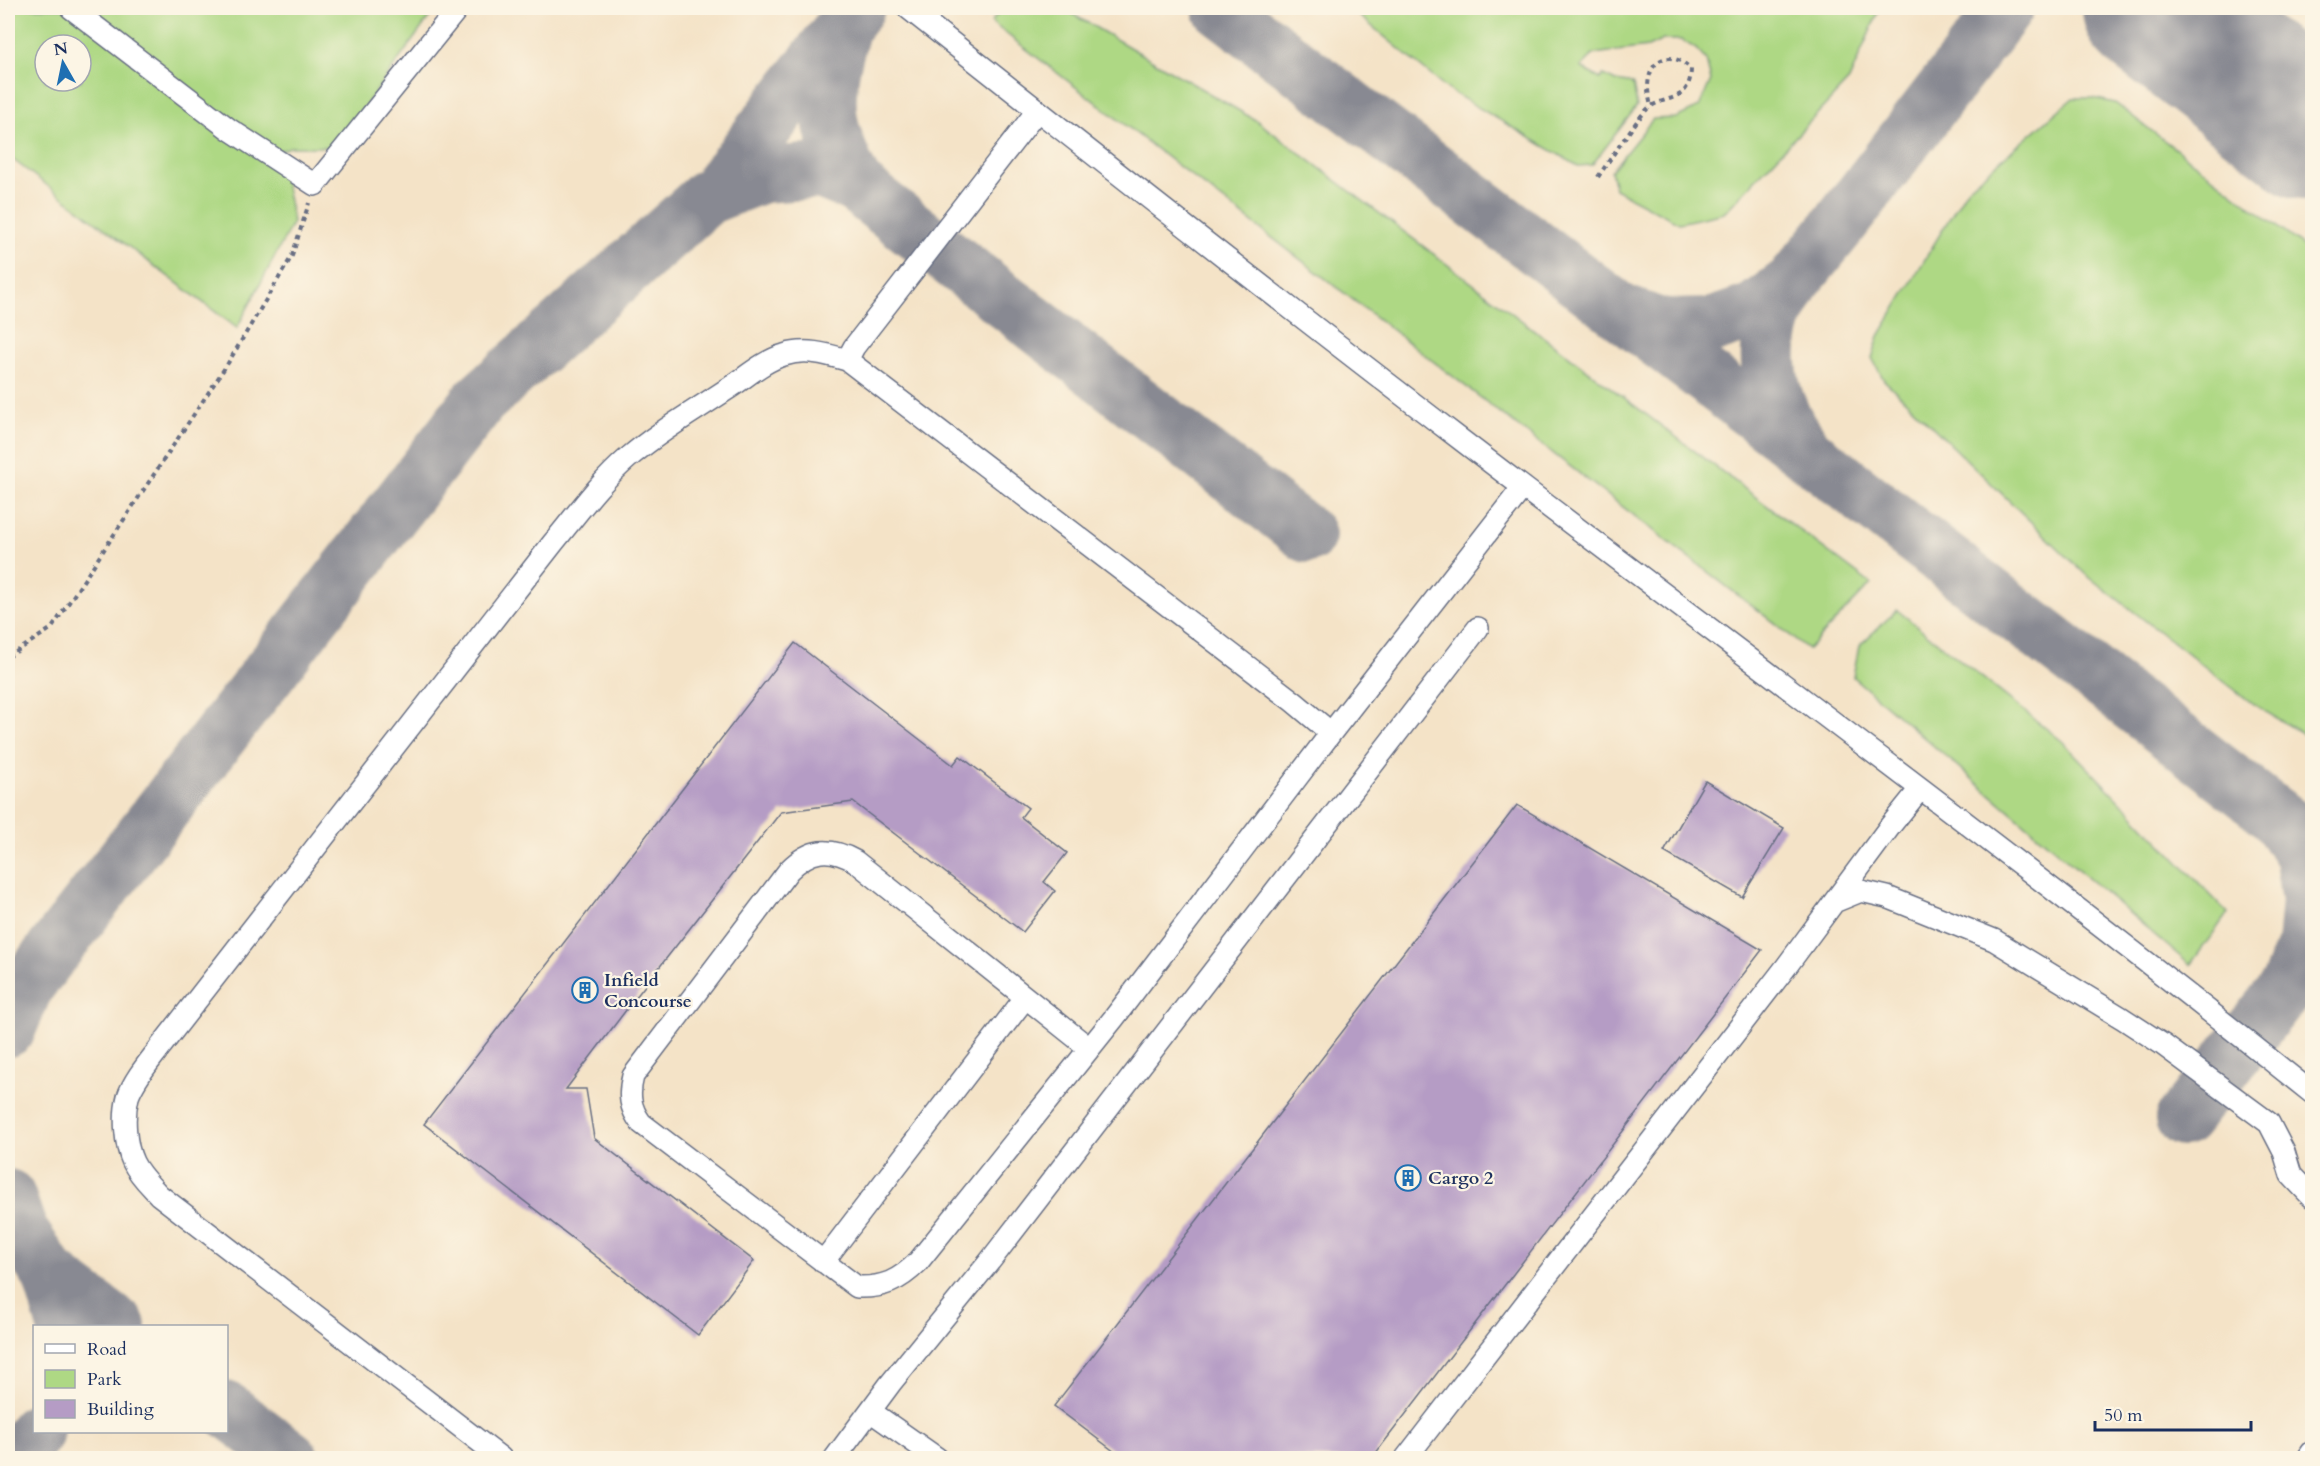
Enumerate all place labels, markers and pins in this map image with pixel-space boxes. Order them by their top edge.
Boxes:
place label: Infield Concourse [604,968,692,1014]
building icon: Infield Concourse [570,975,600,1005]
building icon: Cargo 2 [1393,1163,1423,1193]
place label: Cargo 2 [1428,1166,1493,1191]

